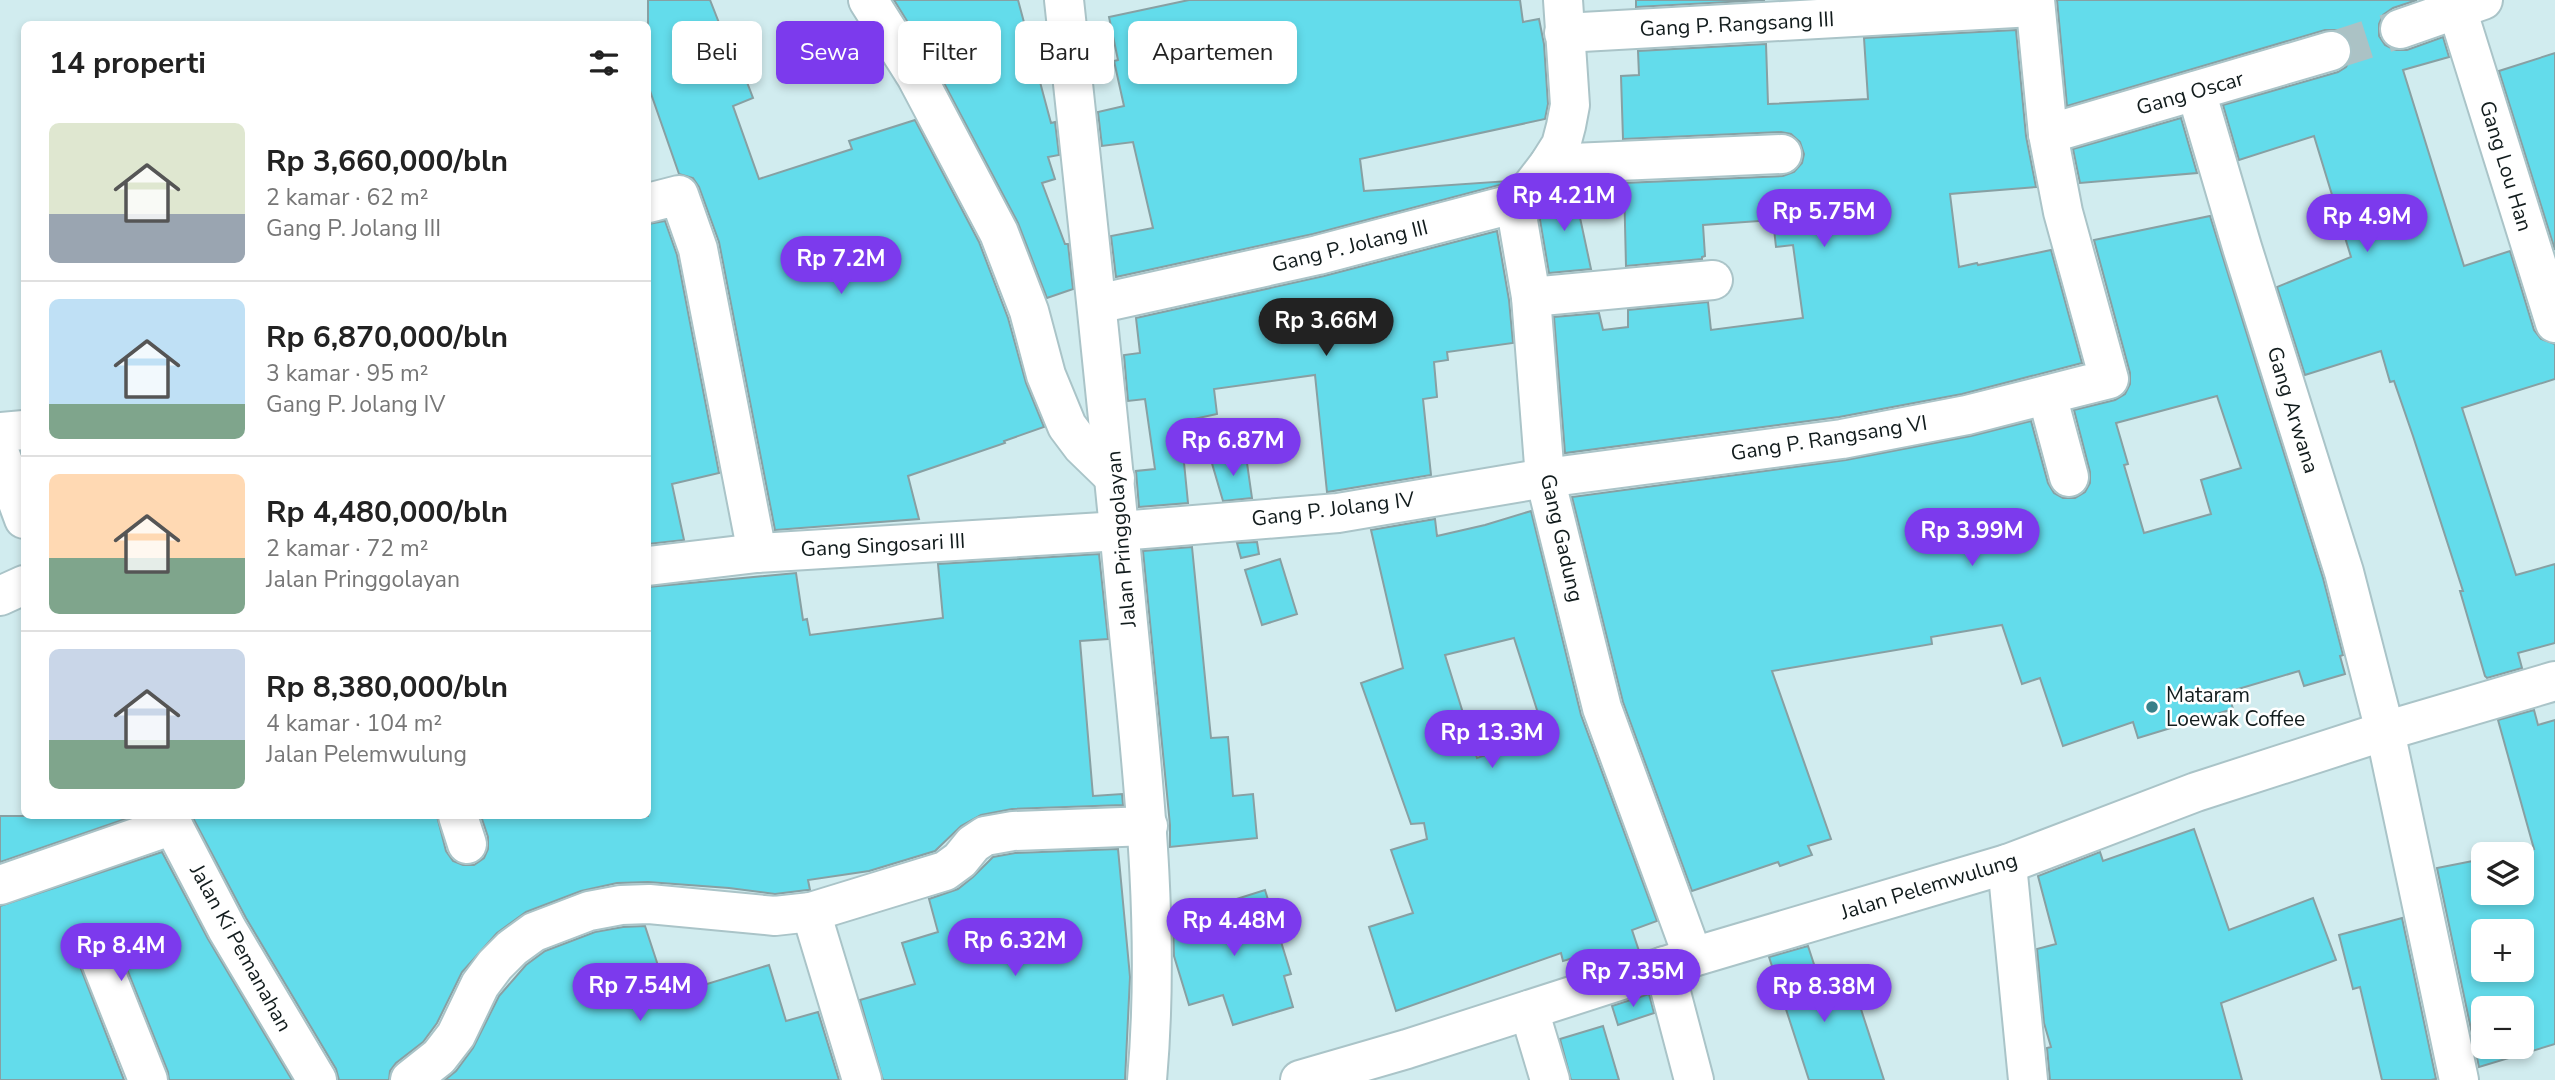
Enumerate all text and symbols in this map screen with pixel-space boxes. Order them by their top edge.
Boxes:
street label: Gang P. Rangsang III [1639,5,1835,43]
chip: Beli [672,21,762,84]
chip: Sewa [776,21,884,84]
chip: Filter [898,21,1001,84]
chip: Baru [1015,21,1114,84]
chip: Apartemen [1128,21,1297,84]
text: 14 properti [49,43,206,84]
icon: filters [585,44,623,82]
street label: Gang Oscar [2133,64,2247,122]
street label: Gang Lou Han [2473,97,2539,235]
text: Rp 3,660,000/bln [266,141,508,182]
icon: home [105,151,189,235]
pin: Rp 4.21M [1492,174,1636,233]
text: Rp 4.21M [1513,180,1615,211]
text: 2 kamar · 62 m² [266,182,428,213]
pin: Rp 5.75M [1752,190,1896,249]
pin: Rp 4.9M [2302,194,2432,254]
text: Rp 5.75M [1773,196,1875,227]
text: Rp 4.9M [2322,201,2412,232]
text: Gang P. Jolang III [266,213,441,244]
street label: Gang P. Jolang III [1269,213,1431,279]
pin: Rp 7.2M [776,236,906,296]
text: Rp 7.2M [796,243,886,274]
pin: Rp 3.66M [1254,298,1398,358]
text: Rp 3.66M [1275,305,1377,336]
text: Rp 6,870,000/bln [266,317,508,358]
icon: home [105,327,189,411]
street label: Gang Arwana [2260,343,2326,477]
text: 3 kamar · 95 m² [266,358,428,389]
text: Gang P. Jolang IV [266,389,445,420]
street label: Gang P. Rangsang VI [1729,409,1929,467]
pin: Rp 6.87M [1161,419,1305,478]
text: Rp 6.87M [1182,425,1284,456]
street label: Jalan Pringgolayan [1099,450,1143,629]
street label: Gang Gadung [1534,471,1590,605]
street label: Gang P. Jolang IV [1250,485,1416,533]
text: Rp 4,480,000/bln [266,492,508,533]
icon: home [105,502,189,586]
pin: Rp 3.99M [1900,508,2044,568]
text: Rp 3.99M [1921,515,2023,546]
street label: Gang Singosari III [800,527,966,563]
text: 2 kamar · 72 m² [266,533,428,564]
text: Jalan Pringgolayan [266,564,460,595]
text: Rp 8,380,000/bln [266,667,508,708]
icon: home [105,677,189,761]
place label: Mataram Loewak Coffee [2166,681,2305,733]
marker: Mataram Loewak Coffee [2144,699,2160,715]
text: 4 kamar · 104 m² [266,708,442,739]
pin: Rp 13.3M [1420,710,1564,770]
text: Rp 13.3M [1441,717,1543,748]
text: Jalan Pelemwulung [266,739,467,770]
map controls [2471,842,2534,1059]
button: layers [2471,842,2534,905]
street label: Jalan Pelemwulung [1836,846,2021,926]
street label: Jalan Ki Pemanahan [183,858,299,1037]
pin: Rp 4.48M [1162,898,1306,958]
text: Rp 4.48M [1183,905,1285,936]
pin: Rp 6.32M [943,918,1087,978]
button: + [2471,919,2534,982]
pin: Rp 8.4M [56,923,186,983]
text: Rp 6.32M [964,925,1066,956]
text: Rp 8.4M [76,930,166,961]
pin: Rp 7.35M [1561,950,1705,1009]
text: Rp 7.35M [1582,956,1684,987]
pin: Rp 7.54M [568,964,712,1023]
pin: Rp 8.38M [1752,964,1896,1024]
text: Rp 7.54M [589,970,691,1001]
text: Rp 8.38M [1773,971,1875,1002]
button: − [2471,996,2534,1059]

